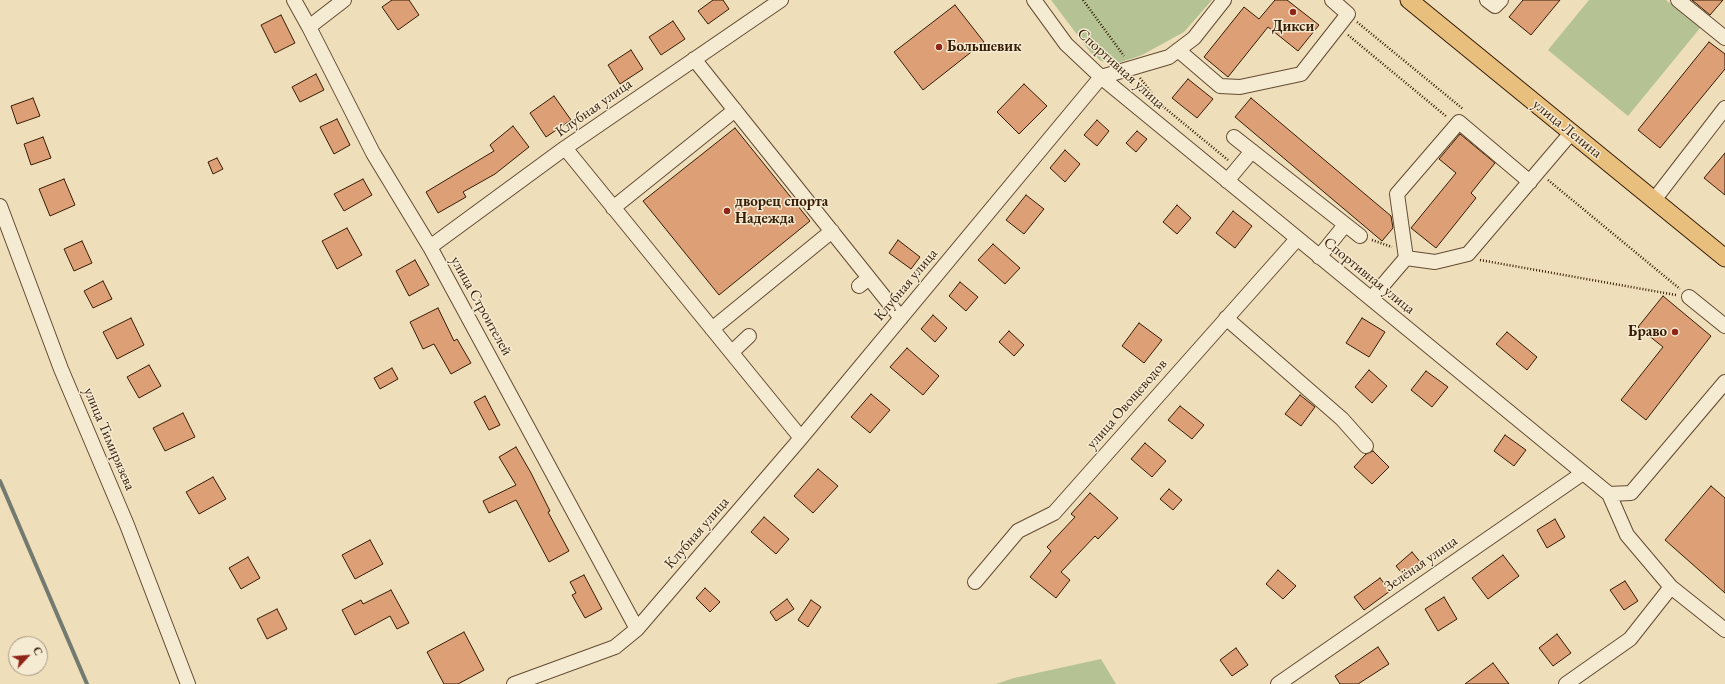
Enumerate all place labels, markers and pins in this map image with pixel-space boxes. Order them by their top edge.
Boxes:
marker: Дикси [1288,7,1298,17]
place label: Дикси [1272,18,1314,36]
place label: Большевик [947,38,1021,56]
marker: Большевик [934,42,944,52]
place label: дворец спорта Надежда [735,193,828,228]
marker: дворец спорта Надежда [722,206,732,216]
place label: Браво [1628,323,1667,341]
marker: Браво [1670,327,1680,337]

